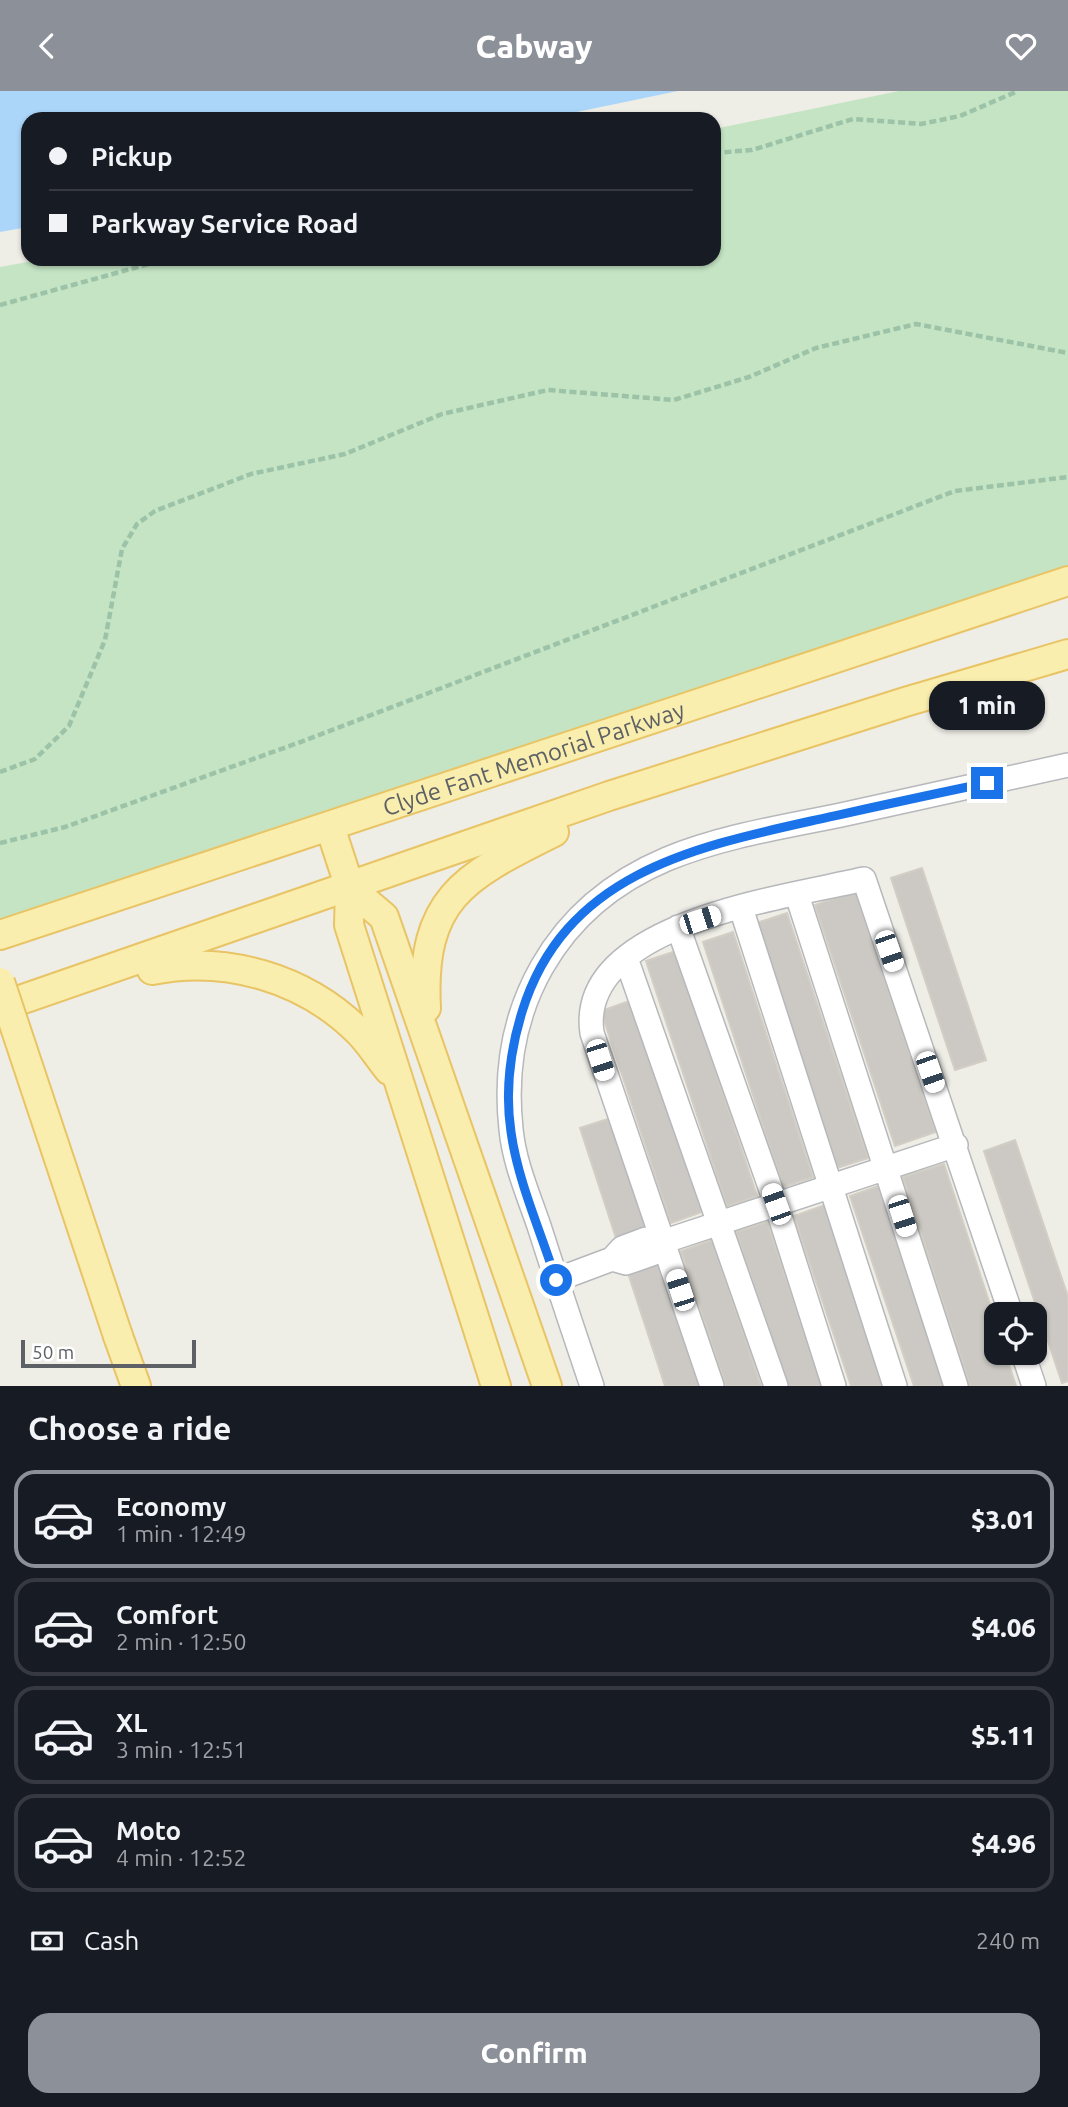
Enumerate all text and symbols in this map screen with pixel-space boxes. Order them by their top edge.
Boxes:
icon: back [28,27,66,65]
icon: heart [1002,27,1040,65]
text: Cabway [475,28,593,64]
text: Pickup [91,142,173,171]
text: Parkway Service Road [91,209,358,238]
callout: 1 min [929,681,1045,731]
text: 1 min [958,693,1016,718]
street label: Clyde Fant Memorial Parkway [379,695,688,821]
route end [971,767,1003,799]
car [677,904,724,936]
car [873,928,906,974]
car [584,1037,617,1083]
car [914,1049,947,1095]
car [759,1181,794,1227]
car [886,1193,919,1239]
route start [540,1264,572,1296]
car [664,1267,697,1313]
map controls [984,1302,1047,1365]
button: locate [984,1302,1047,1365]
scale bar [21,1337,196,1369]
text: 50 m [32,1341,74,1363]
text: Choose a ride [28,1410,231,1446]
icon: car [32,1488,95,1551]
text: Economy [116,1492,226,1521]
text: $3.01 [971,1505,1036,1534]
text: 1 min · 12:49 [116,1521,247,1546]
icon: car [32,1596,95,1659]
text: Comfort [116,1600,219,1629]
text: $4.06 [971,1613,1036,1642]
text: 2 min · 12:50 [116,1629,247,1654]
icon: car [32,1704,95,1767]
text: XL [116,1708,147,1737]
text: $5.11 [971,1721,1036,1750]
text: 3 min · 12:51 [116,1737,247,1762]
icon: car [32,1812,95,1875]
text: Moto [116,1816,181,1845]
text: $4.96 [971,1829,1036,1858]
text: 4 min · 12:52 [116,1845,247,1870]
icon: cash [28,1922,66,1960]
text: Cash [84,1926,139,1955]
text: 240 m [976,1928,1040,1953]
button: Confirm [28,2013,1040,2093]

